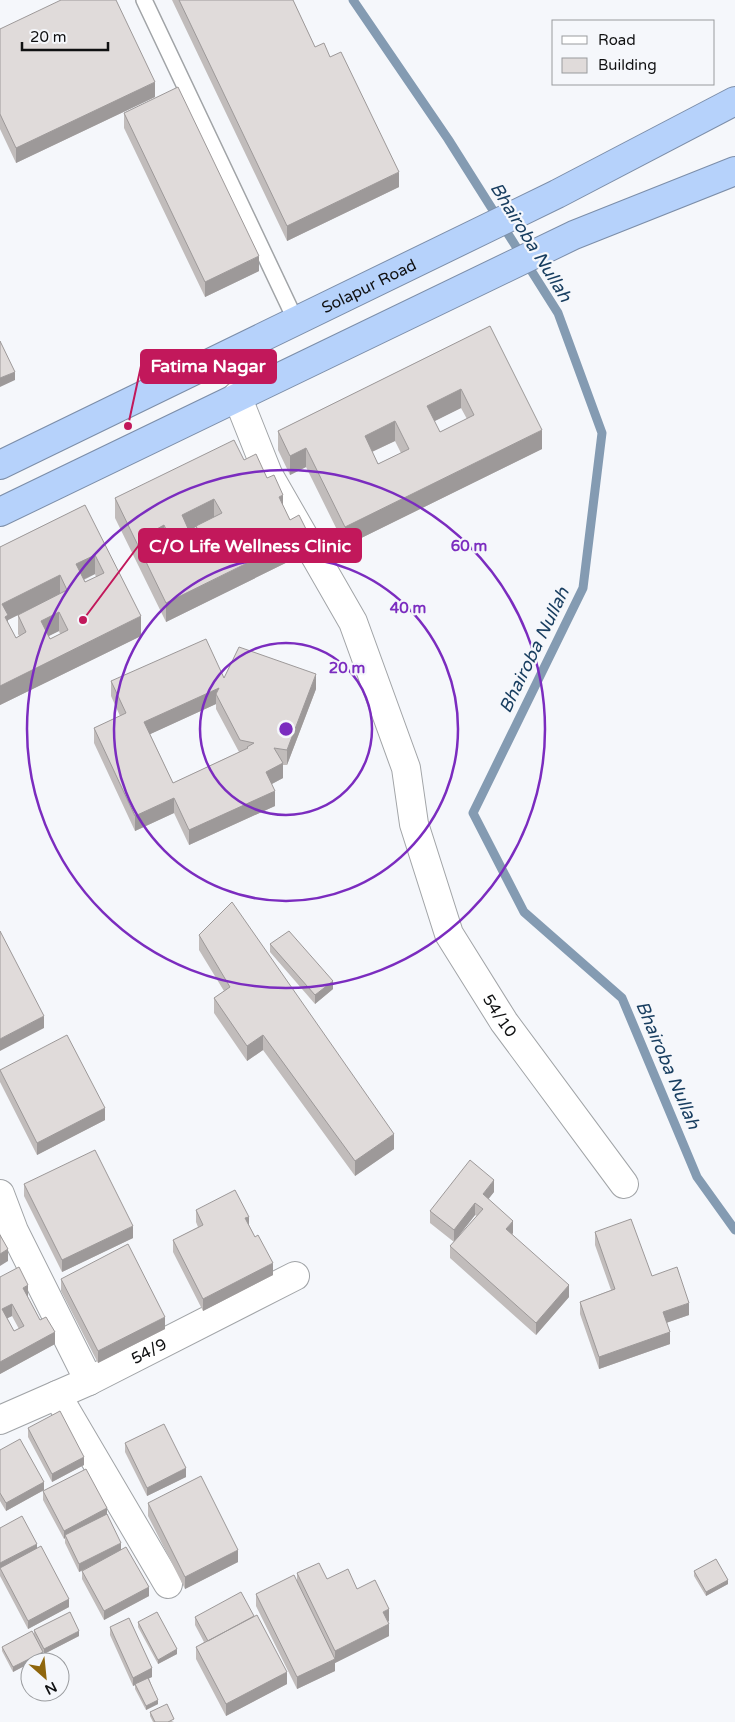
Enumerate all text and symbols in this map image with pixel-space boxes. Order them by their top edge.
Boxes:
scale bar [22,20,109,52]
legend [552,20,715,85]
text: 20 m [30,28,67,46]
text: Road [598,31,636,49]
text: Building [598,56,657,74]
water label: Bhairoba Nullah [485,178,577,307]
street label: Solapur Road [318,255,420,318]
callout: Fatima Nagar [141,350,276,383]
text: Fatima Nagar [150,355,267,377]
callout: C/O Life Wellness Clinic [139,529,361,562]
text: C/O Life Wellness Clinic [149,535,351,557]
text: 60 m [451,537,487,555]
water label: Bhairoba Nullah [494,583,574,716]
text: 40 m [390,599,426,617]
text: 20 m [329,659,365,677]
centre of rings [277,720,295,738]
street label: 54/10 [478,991,521,1041]
water label: Bhairoba Nullah [631,998,705,1133]
street label: 54/9 [128,1334,170,1369]
north arrow [20,1652,70,1702]
text: N [42,1678,60,1698]

